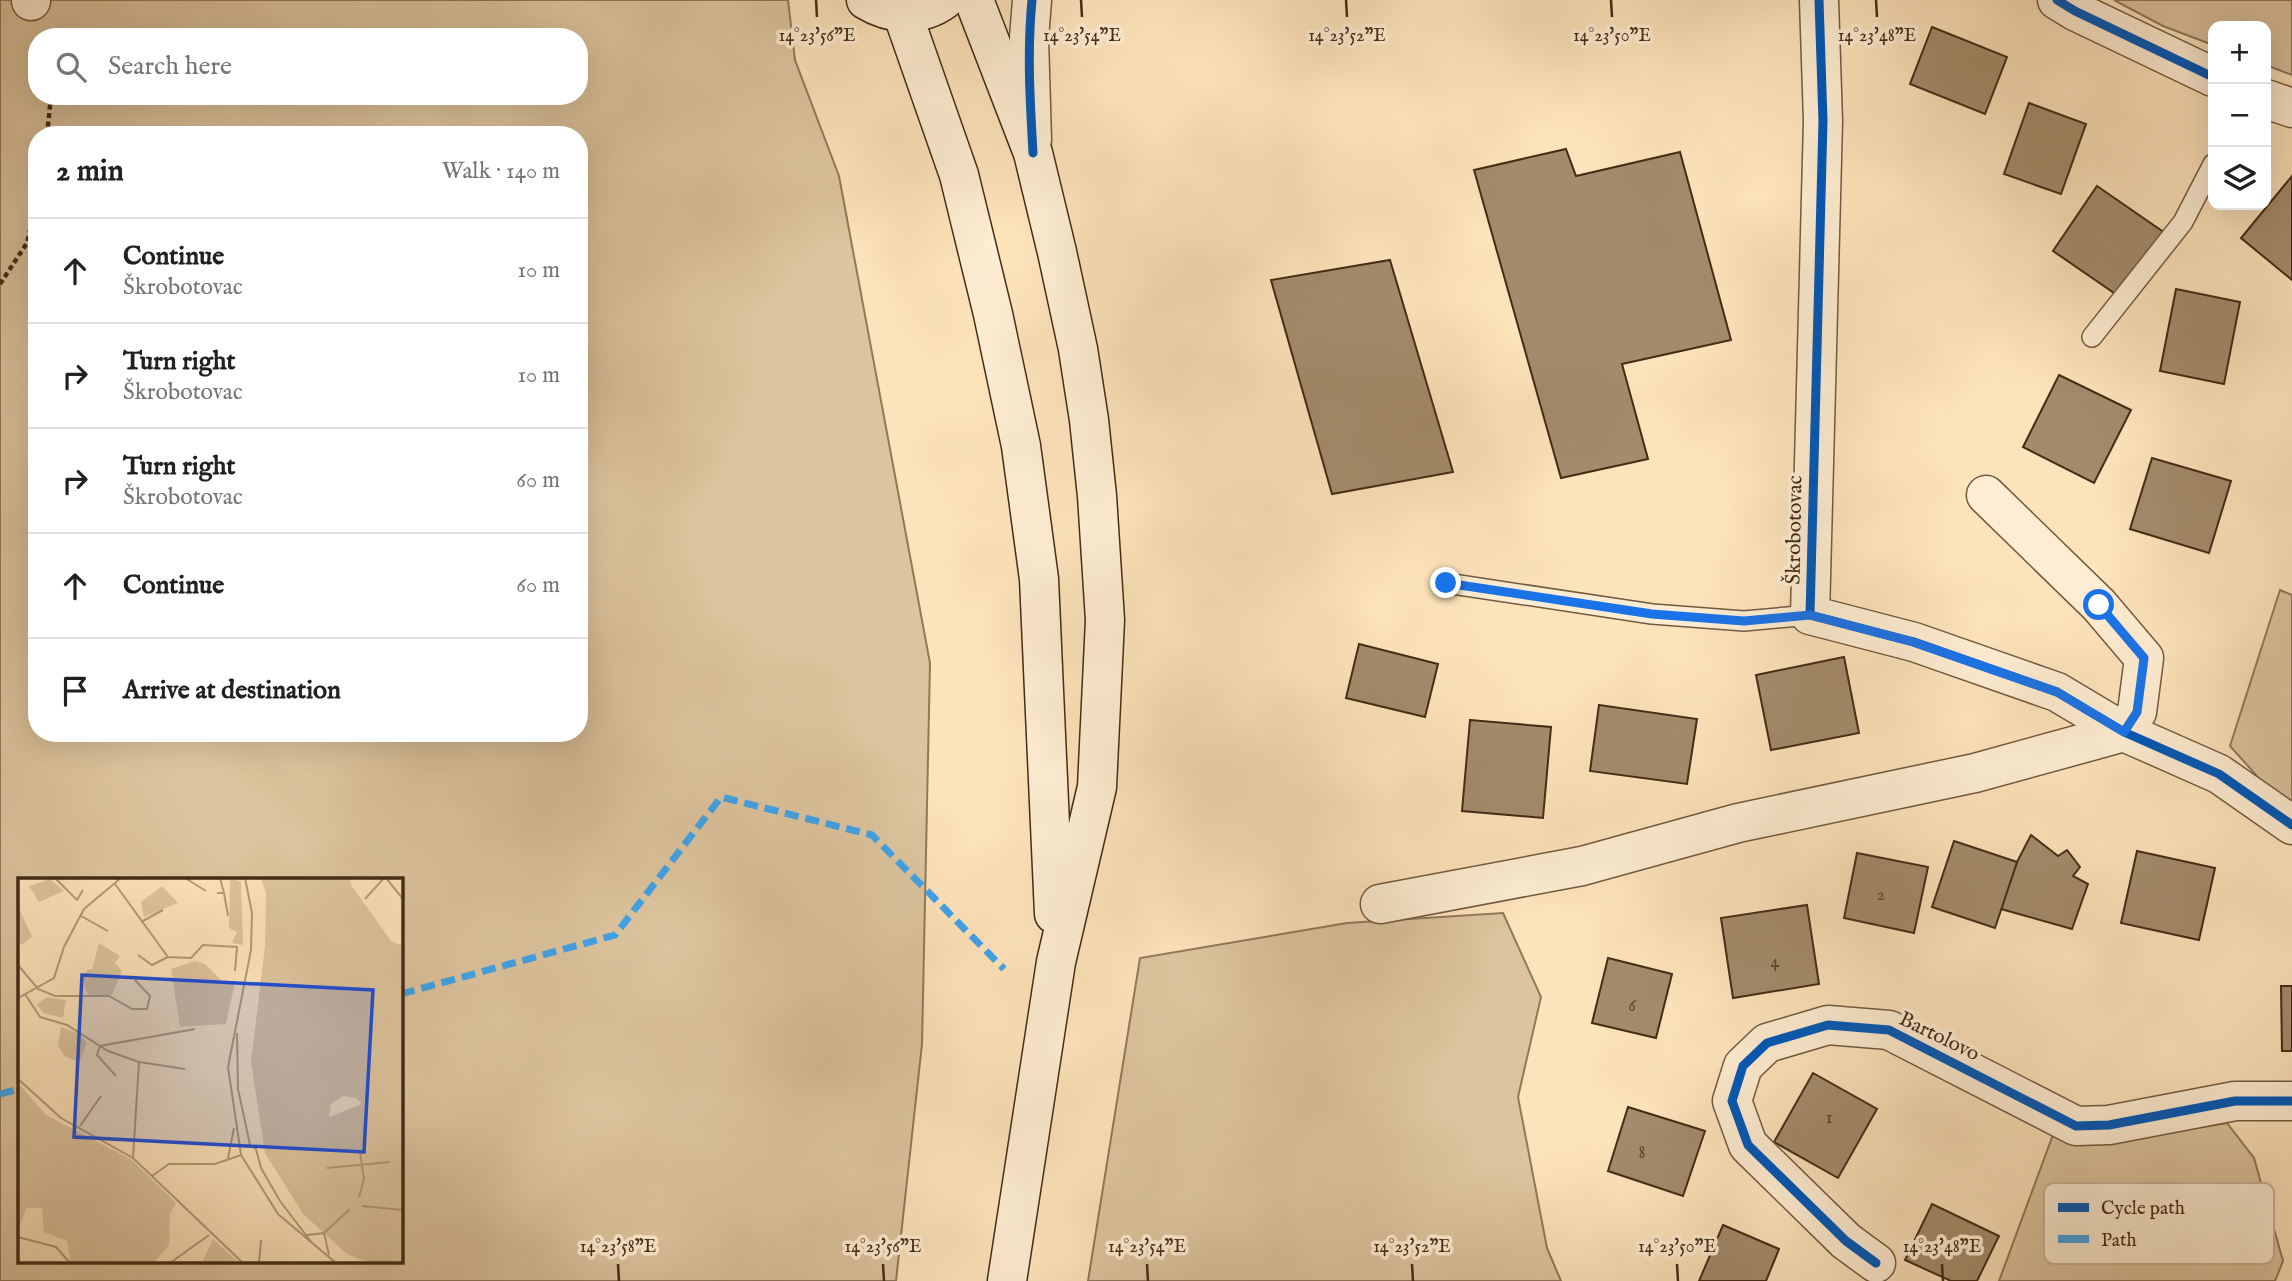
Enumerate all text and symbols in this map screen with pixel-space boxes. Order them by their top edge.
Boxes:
map controls [2208,21,2271,210]
button: + [2208,21,2271,84]
text: 14°23'56"E [779,25,855,48]
text: 14°23'54"E [1043,25,1121,48]
text: 14°23'52"E [1308,25,1386,48]
text: 14°23'50"E [1573,25,1651,48]
text: 14°23'48"E [1838,25,1916,48]
search box [28,28,588,105]
icon: search [52,48,90,86]
text: Search here [108,50,232,83]
button: − [2208,84,2271,147]
button: layers [2208,147,2271,210]
text: 2 min [56,153,124,191]
text: Walk · 140 m [442,157,560,186]
text: Continue [123,240,224,273]
icon: ahead [56,252,94,290]
text: 10 m [517,256,560,285]
text: Škrobotovac [123,273,243,302]
text: Turn right [123,345,236,378]
icon: right [56,357,94,395]
text: 10 m [517,361,560,390]
text: Škrobotovac [123,378,243,407]
text: Turn right [123,450,236,483]
icon: right [56,462,94,500]
text: 60 m [516,466,560,495]
street label: Škrobotovac [1780,475,1809,585]
text: Škrobotovac [123,483,243,512]
icon: ahead [56,567,94,605]
route end [1430,567,1461,598]
text: Continue [123,569,224,602]
text: 60 m [516,571,560,600]
route start [2083,589,2114,620]
icon: arrive [56,672,94,710]
text: Arrive at destination [123,674,341,707]
inset map [18,878,402,1264]
house number: 2 [1877,884,1885,907]
house number: 4 [1771,951,1780,974]
house number: 6 [1628,995,1636,1018]
street label: Bartolovo [1894,1006,1984,1068]
house number: 1 [1826,1107,1832,1130]
house number: 8 [1638,1142,1646,1165]
legend [2044,1183,2274,1264]
text: Cycle path [2101,1197,2185,1221]
text: Path [2101,1229,2137,1253]
text: 14°23'58"E [580,1236,656,1259]
text: 14°23'56"E [845,1236,921,1259]
text: 14°23'54"E [1108,1236,1186,1259]
text: 14°23'52"E [1373,1236,1451,1259]
text: 14°23'50"E [1638,1236,1716,1259]
text: 14°23'48"E [1903,1236,1981,1259]

